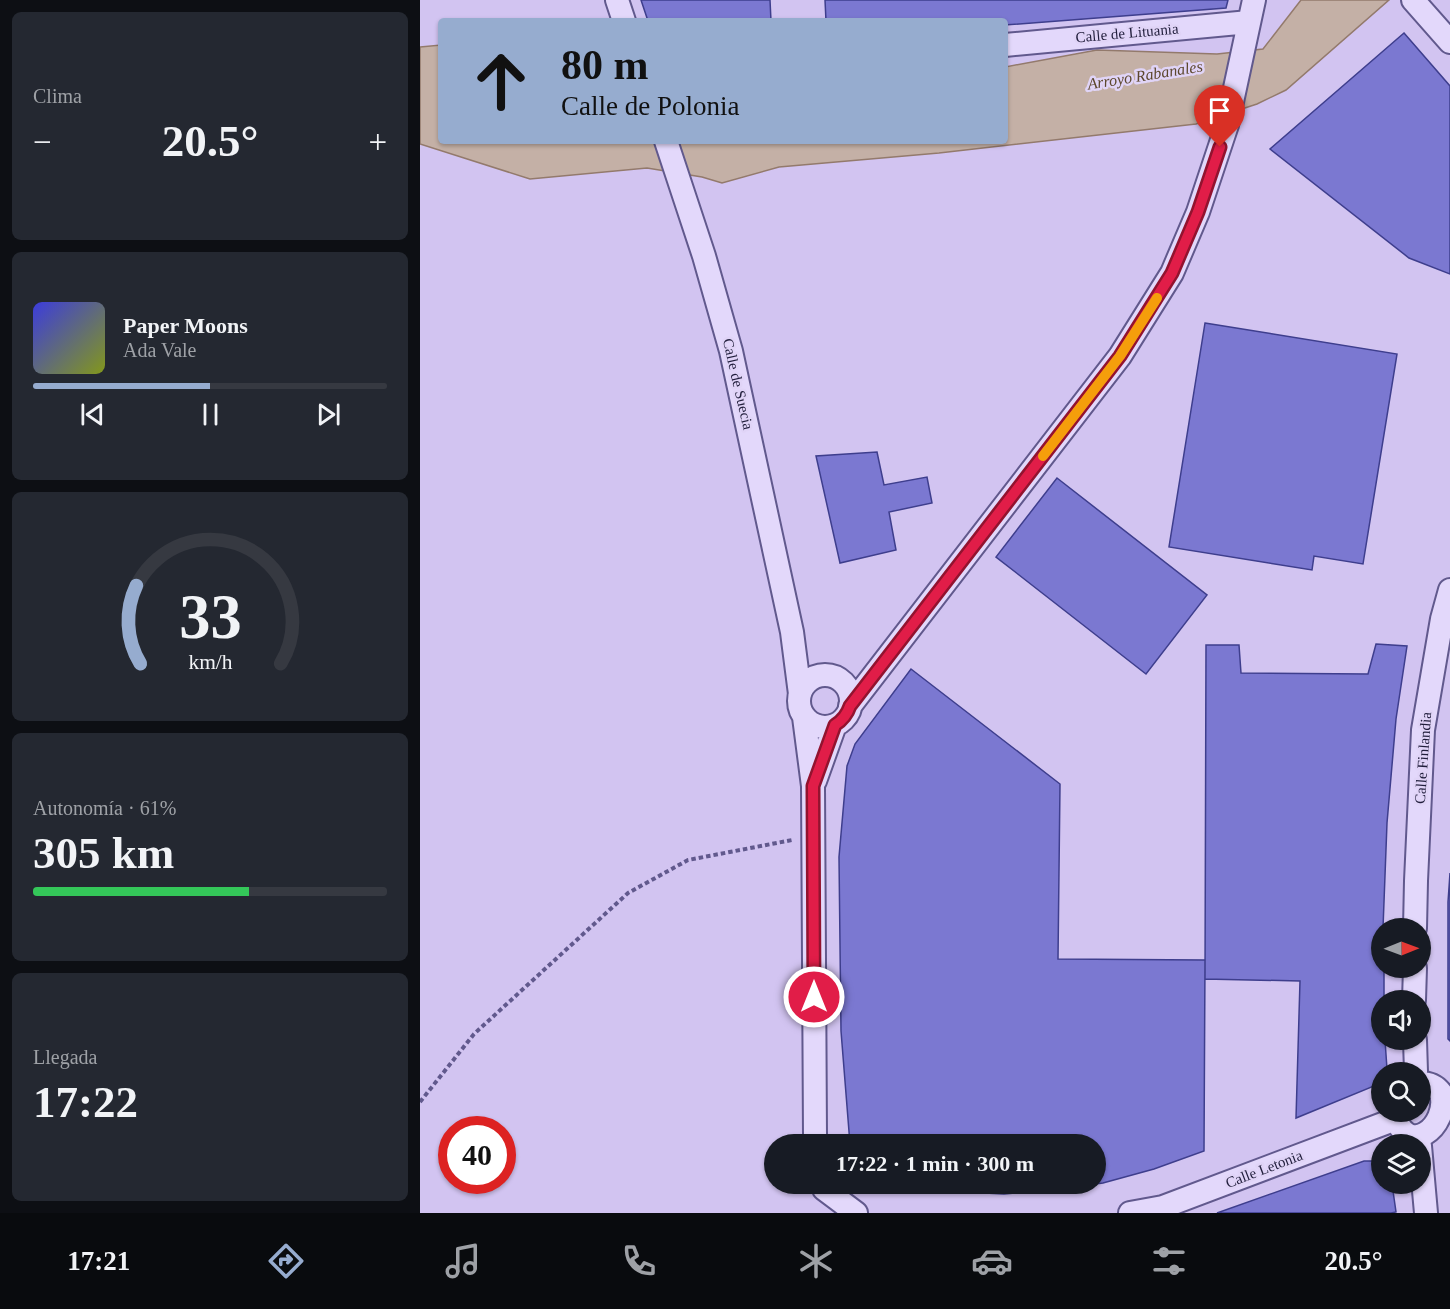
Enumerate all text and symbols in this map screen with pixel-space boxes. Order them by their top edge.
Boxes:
street label: Calle de Lituania [1075,20,1179,45]
icon: ahead [462,42,540,120]
text: 80 m [561,42,649,88]
water label: Arroyo Rabanales [1085,58,1204,94]
text: Clima [33,85,82,107]
pin [1194,85,1245,147]
text: Calle de Polonia [561,91,739,121]
icon: arrive [1203,94,1236,127]
text: 20.5° [162,116,258,166]
text: − [33,124,52,160]
text: + [368,124,387,160]
text: Paper Moons [123,313,248,338]
street label: Calle de Suecia [720,337,756,432]
text: Ada Vale [123,339,197,361]
icon: previous [76,398,109,431]
icon: pause [194,398,227,431]
icon: next [312,398,345,431]
text: 33 [179,582,241,651]
text: km/h [188,650,232,674]
street label: Calle Finlandia [1412,711,1434,804]
text: Autonomía · 61% [33,797,176,819]
text: 305 km [33,828,174,878]
north arrow [1371,918,1431,978]
map controls [1371,918,1431,1194]
position arrow [782,965,846,1029]
button: sound [1371,990,1431,1050]
text: Llegada [33,1046,97,1068]
button: search [1371,1062,1431,1122]
text: 17:22 [33,1077,138,1127]
speed limit sign: 40 [438,1116,516,1194]
button: layers [1371,1134,1431,1194]
street label: Calle Letonia [1223,1147,1305,1191]
text: 17:22 · 1 min · 300 m [836,1151,1034,1176]
icon: directions [265,1240,307,1282]
icon: music [442,1240,484,1282]
icon: phone [618,1240,660,1282]
icon: climate [795,1240,837,1282]
icon: car [971,1240,1013,1282]
icon: filters [1148,1240,1190,1282]
text: 17:21 [67,1246,130,1276]
text: 20.5° [1325,1246,1383,1276]

